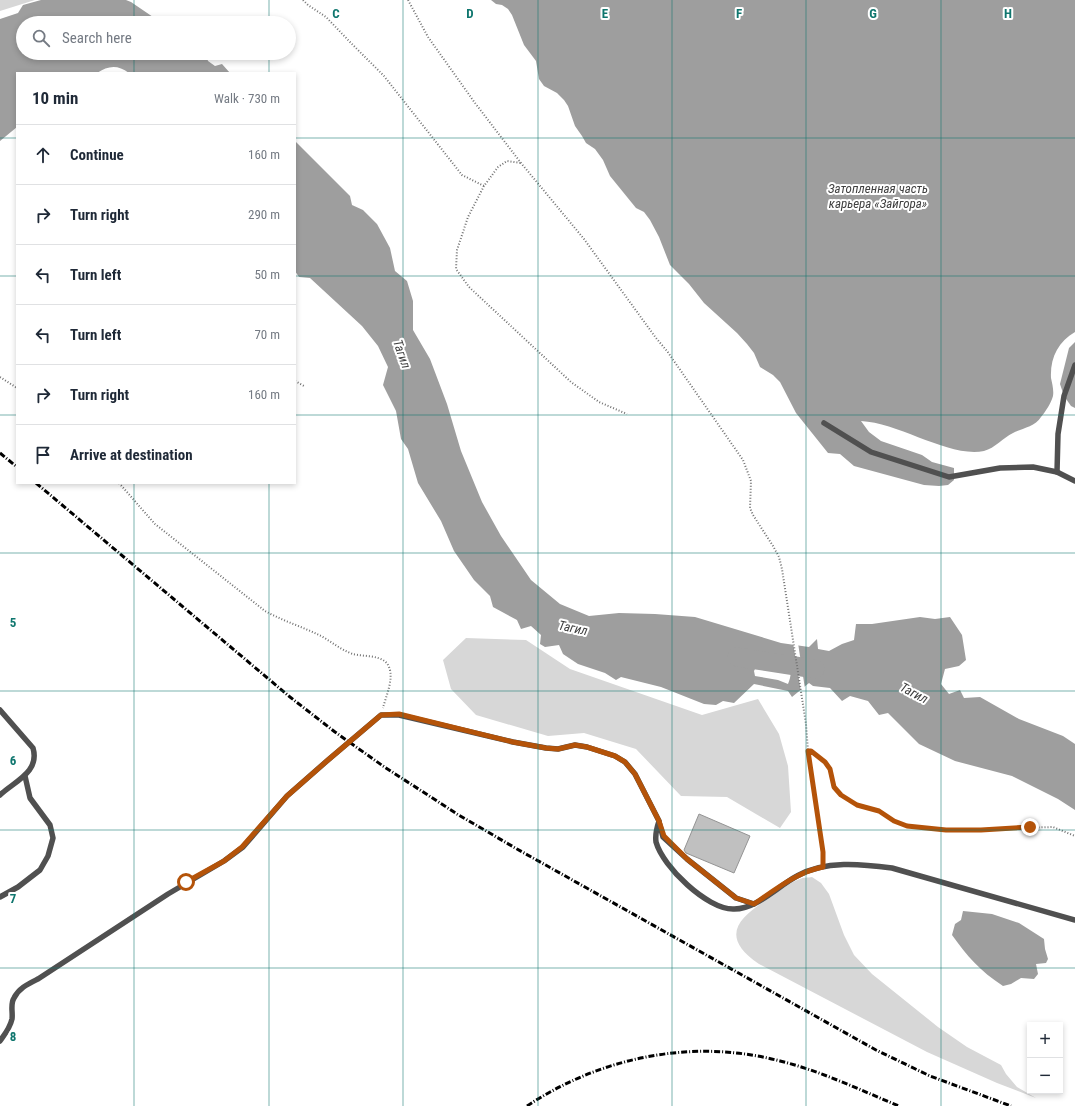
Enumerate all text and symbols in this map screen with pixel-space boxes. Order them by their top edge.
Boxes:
text: C [332,6,340,21]
text: D [466,6,474,21]
text: E [602,6,609,21]
text: F [736,6,742,21]
text: G [869,6,877,21]
text: H [1004,6,1012,21]
search box [16,16,296,60]
icon: search [30,27,52,49]
text: Search here [62,29,132,47]
text: 10 min [32,88,78,108]
text: Walk · 730 m [214,91,280,106]
icon: ahead [32,144,54,166]
text: Continue [70,146,124,164]
text: 160 m [248,147,280,162]
water label: Затопленная часть карьера «Зайгора» [828,181,928,211]
icon: right [32,204,54,226]
text: Turn right [70,206,129,224]
text: 290 m [248,207,280,222]
icon: left [32,264,54,286]
text: Turn left [70,266,121,284]
text: 50 m [254,267,280,282]
icon: left [32,324,54,346]
text: Turn left [70,326,121,344]
text: 70 m [254,327,280,342]
water label: Тагил [390,338,414,371]
icon: right [32,384,54,406]
text: Turn right [70,386,129,404]
text: 160 m [248,387,280,402]
icon: arrive [32,444,54,466]
text: Arrive at destination [70,446,193,464]
text: 5 [10,615,17,630]
water label: Тагил [557,618,590,639]
water label: Тагил [897,679,931,707]
text: 6 [10,753,17,768]
route end [1021,818,1039,836]
route start [177,873,195,891]
text: 7 [10,891,17,906]
map controls [1027,1022,1063,1094]
button: + [1027,1022,1063,1058]
text: 8 [10,1029,16,1044]
button: − [1027,1058,1063,1094]

